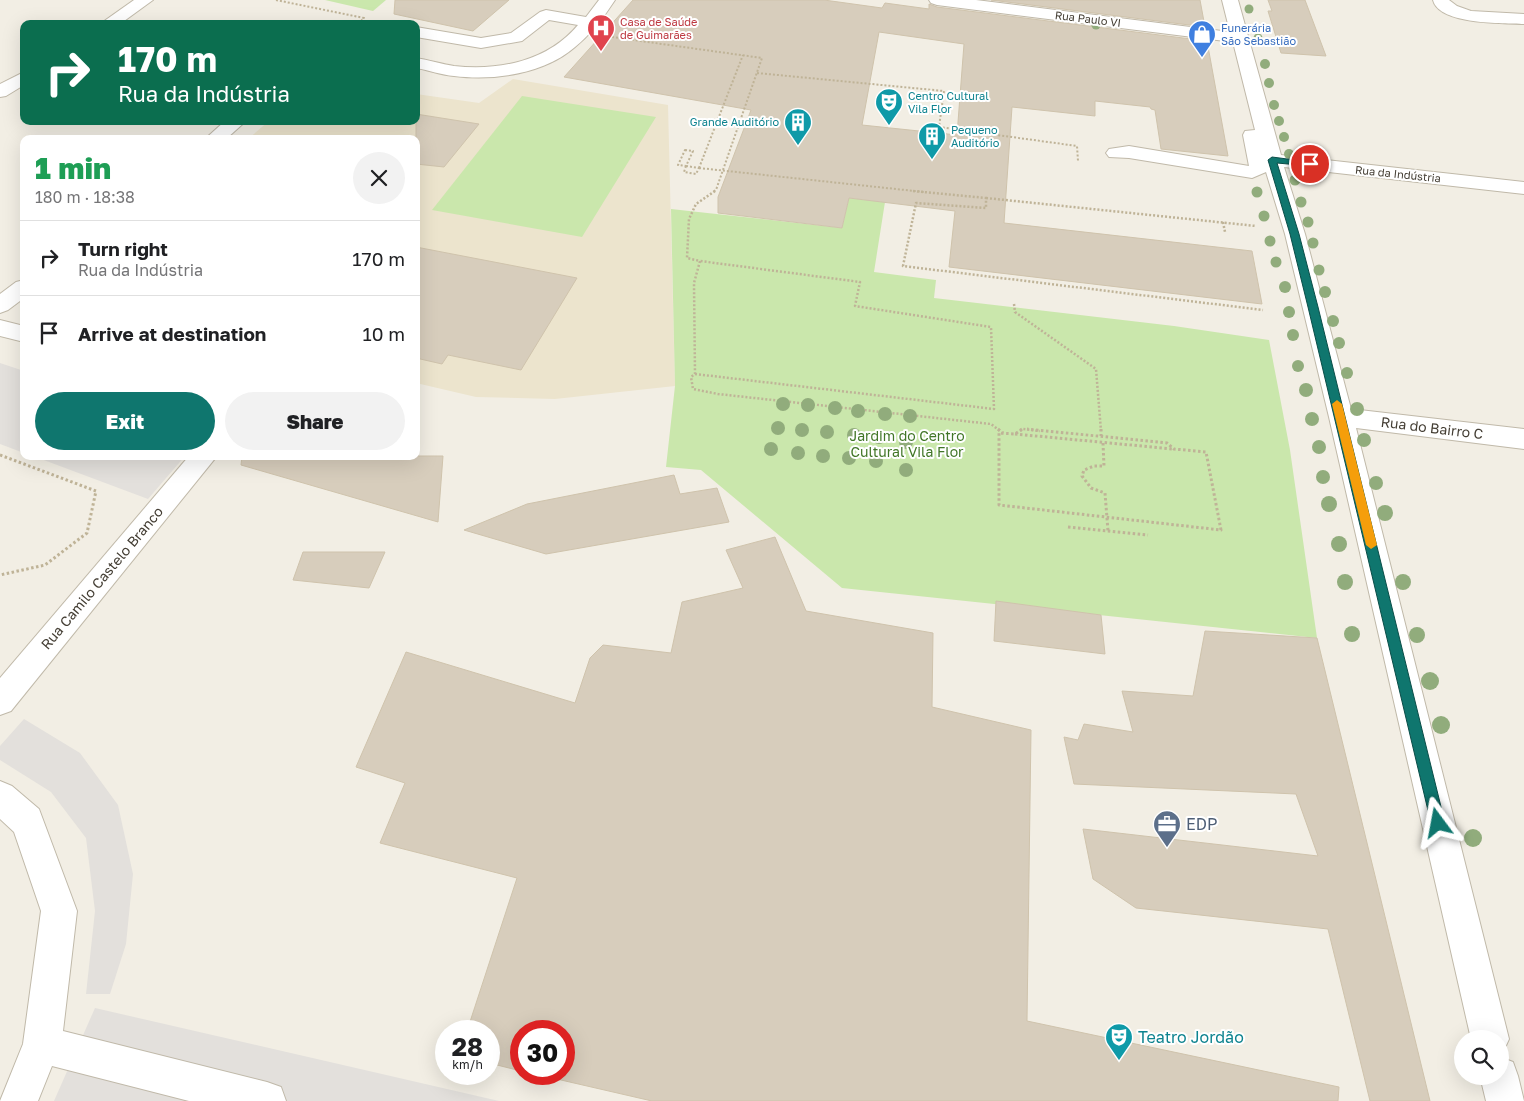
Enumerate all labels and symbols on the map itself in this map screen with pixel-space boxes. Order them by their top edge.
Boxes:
street label: Rua Paulo VI [1054,8,1122,29]
hospital icon: Casa de Saúde de Guimarães [586,13,616,52]
place label: Casa de Saúde de Guimarães [620,15,697,41]
shop icon: Funerária São Sebastião [1187,19,1217,58]
place label: Funerária São Sebastião [1221,21,1296,47]
theatre icon: Centro Cultural Vila Flor [874,87,904,126]
place label: Centro Cultural Vila Flor [908,89,989,115]
building icon: Grande Auditório [783,107,813,146]
place label: Grande Auditório [690,115,779,128]
building icon: Pequeno Auditório [917,121,947,160]
place label: Pequeno Auditório [951,123,1000,149]
pin [1289,143,1331,185]
street label: Rua da Indústria [1355,163,1441,184]
street label: Rua do Bairro C [1380,413,1484,442]
park label: Jardim do Centro Cultural Vila Flor [849,427,965,460]
street label: Rua Camilo Castelo Branco [37,503,166,652]
position arrow [1411,796,1463,848]
office icon: EDP [1152,809,1182,848]
place label: EDP [1186,814,1217,834]
speed limit sign: 30 [510,1020,575,1085]
theatre icon: Teatro Jordão [1104,1022,1134,1061]
place label: Teatro Jordão [1138,1027,1244,1047]

